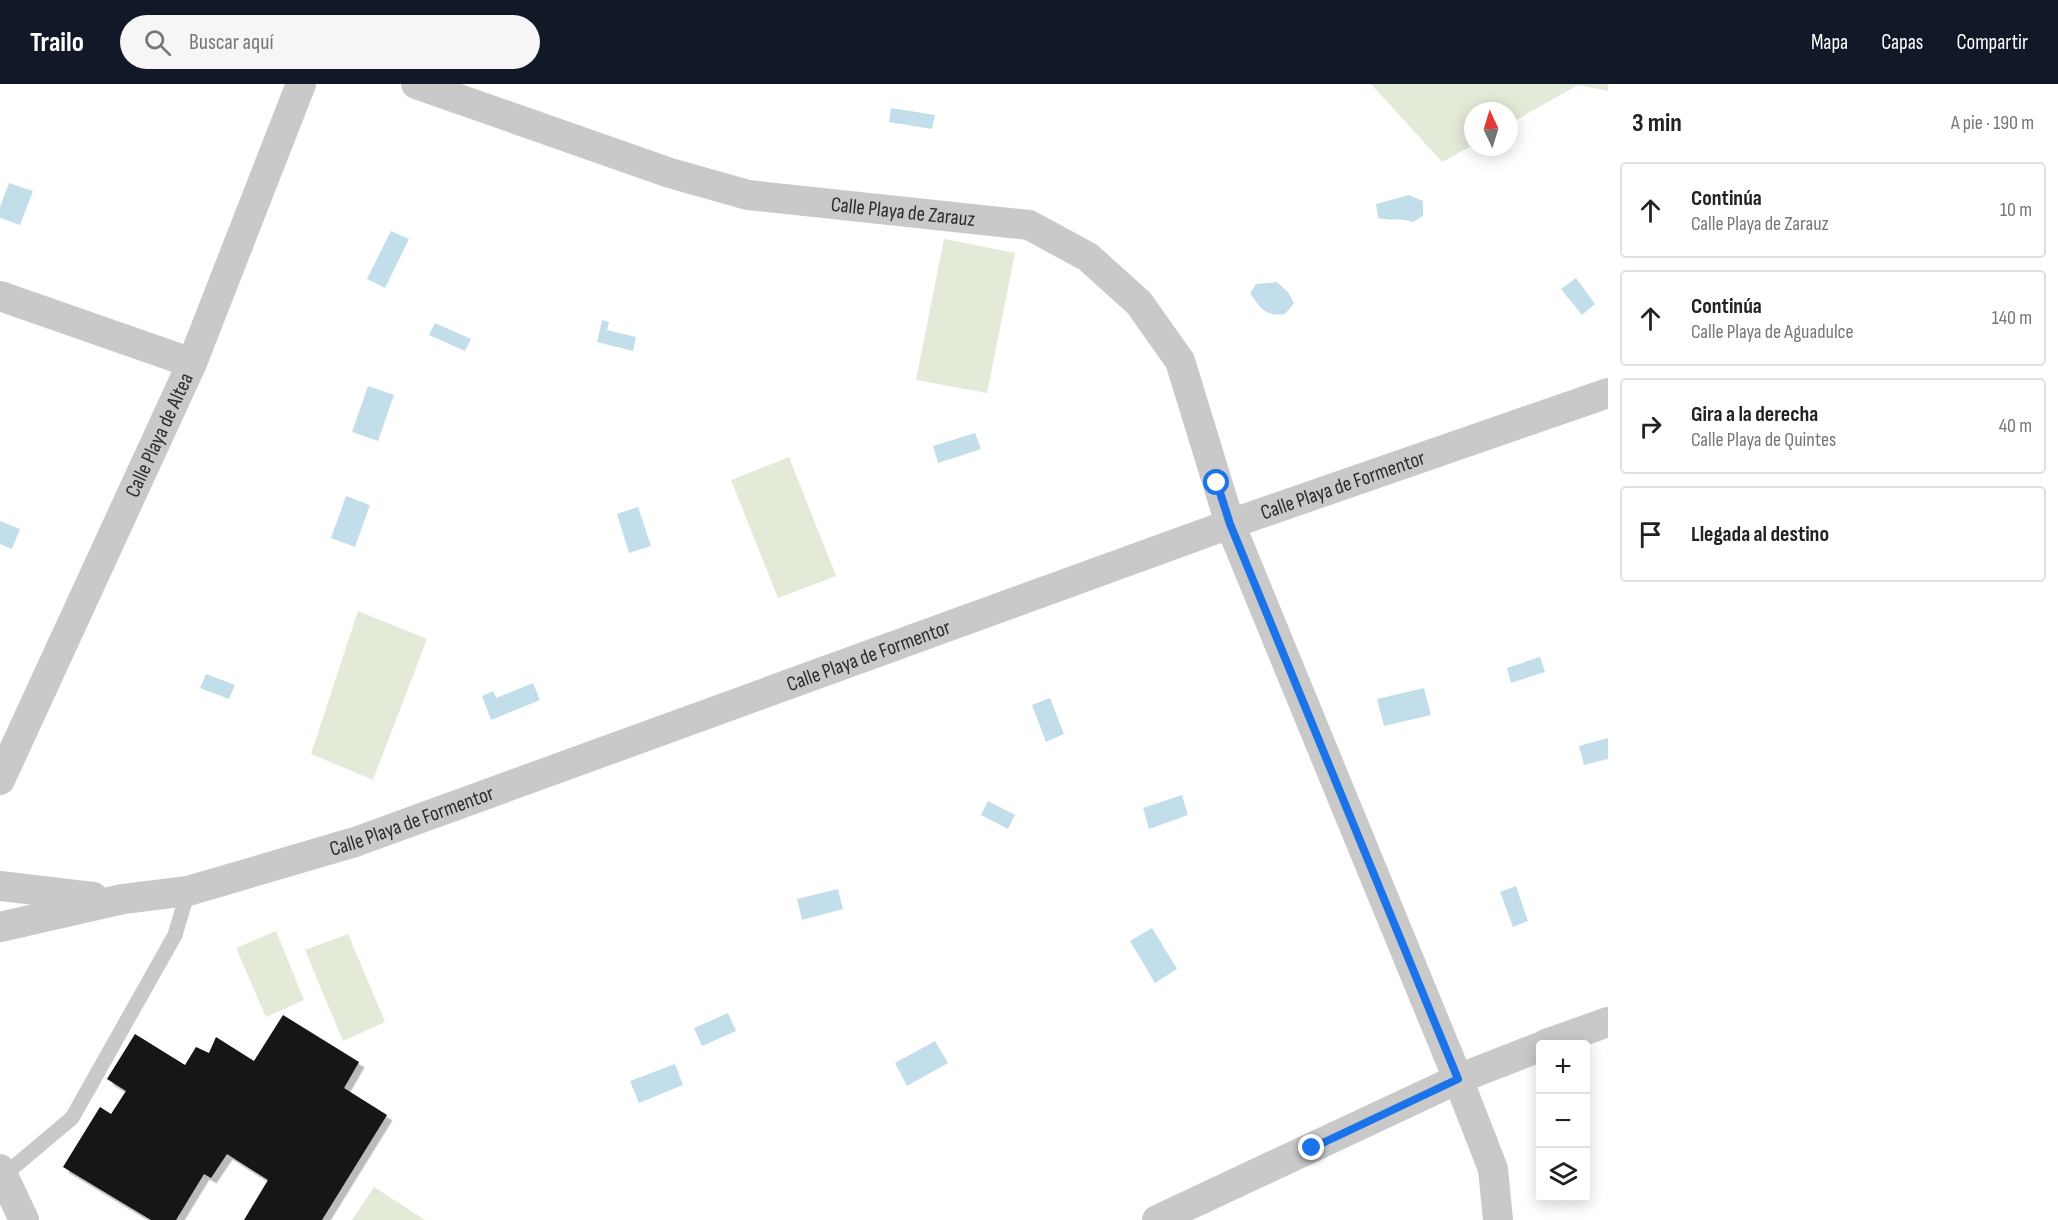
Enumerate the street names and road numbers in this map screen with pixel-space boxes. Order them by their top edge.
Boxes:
street label: Calle Playa de Zarauz [830,191,977,232]
street label: Calle Playa de Altea [120,369,198,501]
street label: Calle Playa de Formentor [1257,445,1428,525]
street label: Calle Playa de Formentor [783,614,954,697]
street label: Calle Playa de Formentor [327,780,497,861]

